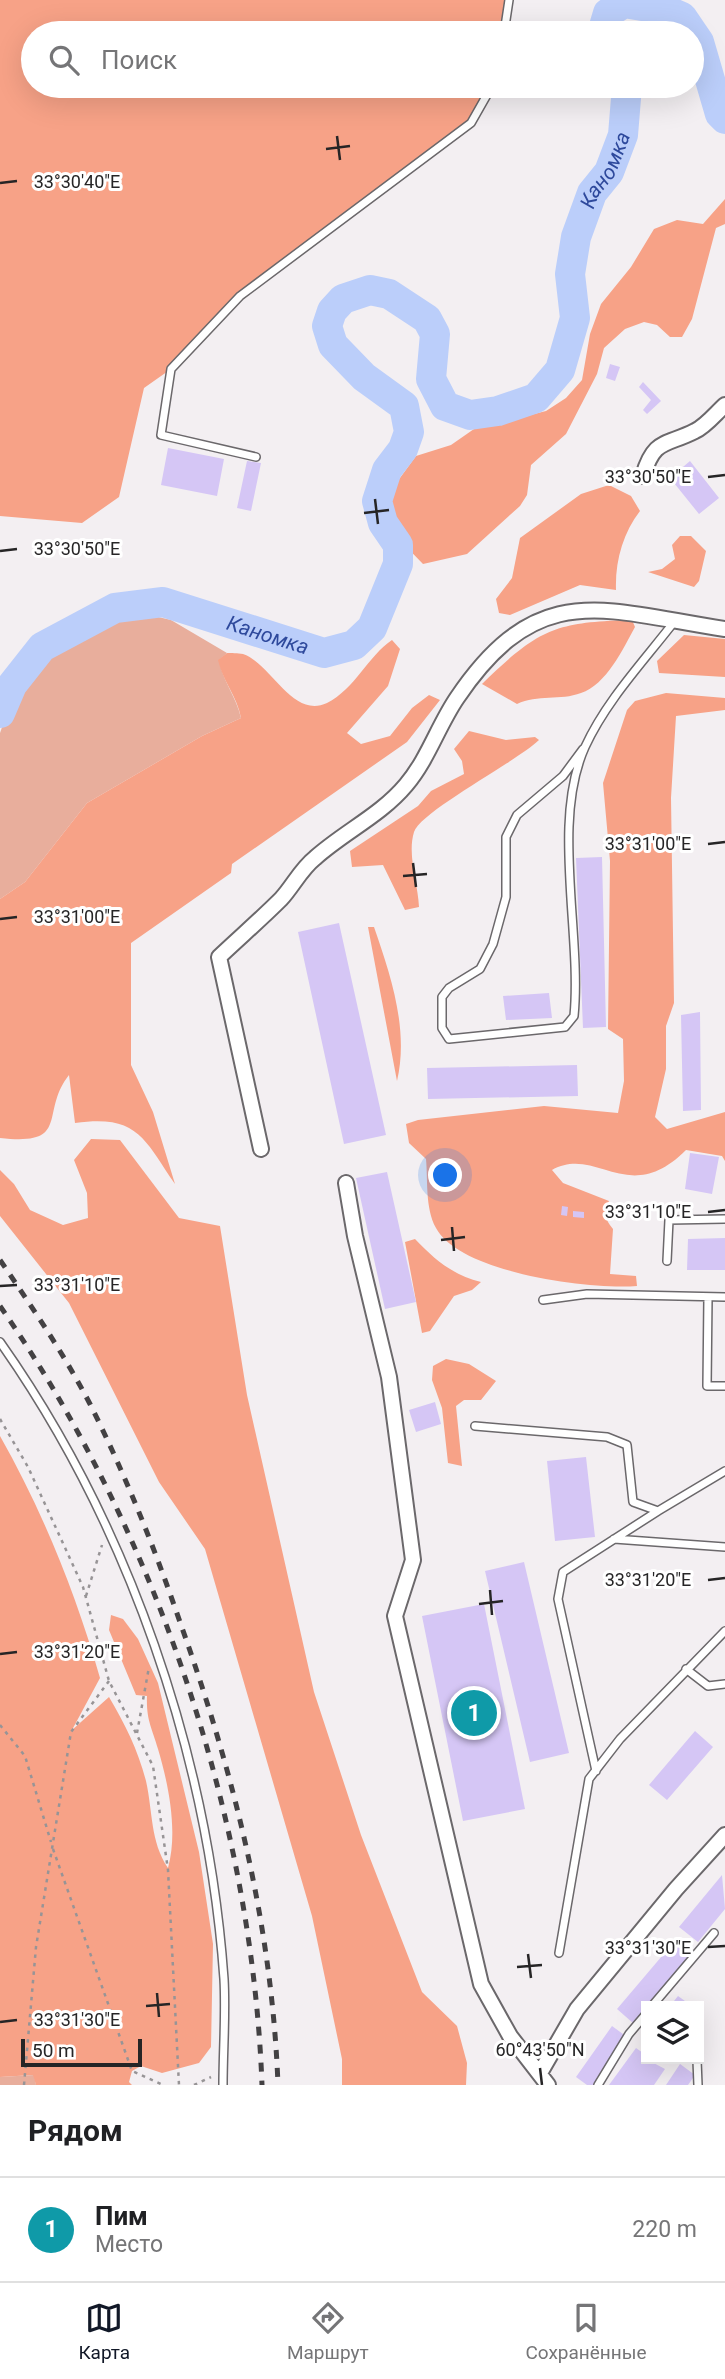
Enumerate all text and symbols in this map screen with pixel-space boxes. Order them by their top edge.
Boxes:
search box [21,21,704,98]
icon: search [45,41,83,79]
text: Поиск [101,45,177,75]
water label: Каномка [575,128,635,212]
text: 33°30'40"E [34,171,120,192]
text: 33°30'50"E [605,466,691,487]
text: 33°30'50"E [34,538,120,559]
water label: Каномка [224,611,312,659]
text: 33°31'00"E [605,833,691,854]
text: 33°31'00"E [34,906,120,927]
your location [428,1158,462,1192]
text: 33°31'10"E [605,1201,691,1222]
text: 33°31'10"E [34,1274,120,1295]
text: 33°31'20"E [605,1569,691,1590]
text: 33°31'20"E [34,1641,120,1662]
pin: 1 [451,1687,497,1739]
text: 33°31'30"E [605,1937,691,1958]
map controls [641,2001,704,2064]
button: layers [641,2001,704,2064]
text: 33°31'30"E [34,2009,120,2030]
scale bar [21,2036,142,2068]
text: 50 m [32,2039,75,2062]
text: 60°43'50"N [495,2039,585,2060]
text: Рядом [28,2113,123,2148]
text: Пим [95,2201,148,2231]
text: 1 [44,2216,58,2243]
text: 220 m [632,2216,697,2243]
text: Место [95,2231,163,2258]
tab: Карта [78,2299,130,2364]
tab: Маршрут [287,2299,369,2364]
tab: Сохранённые [525,2299,647,2364]

